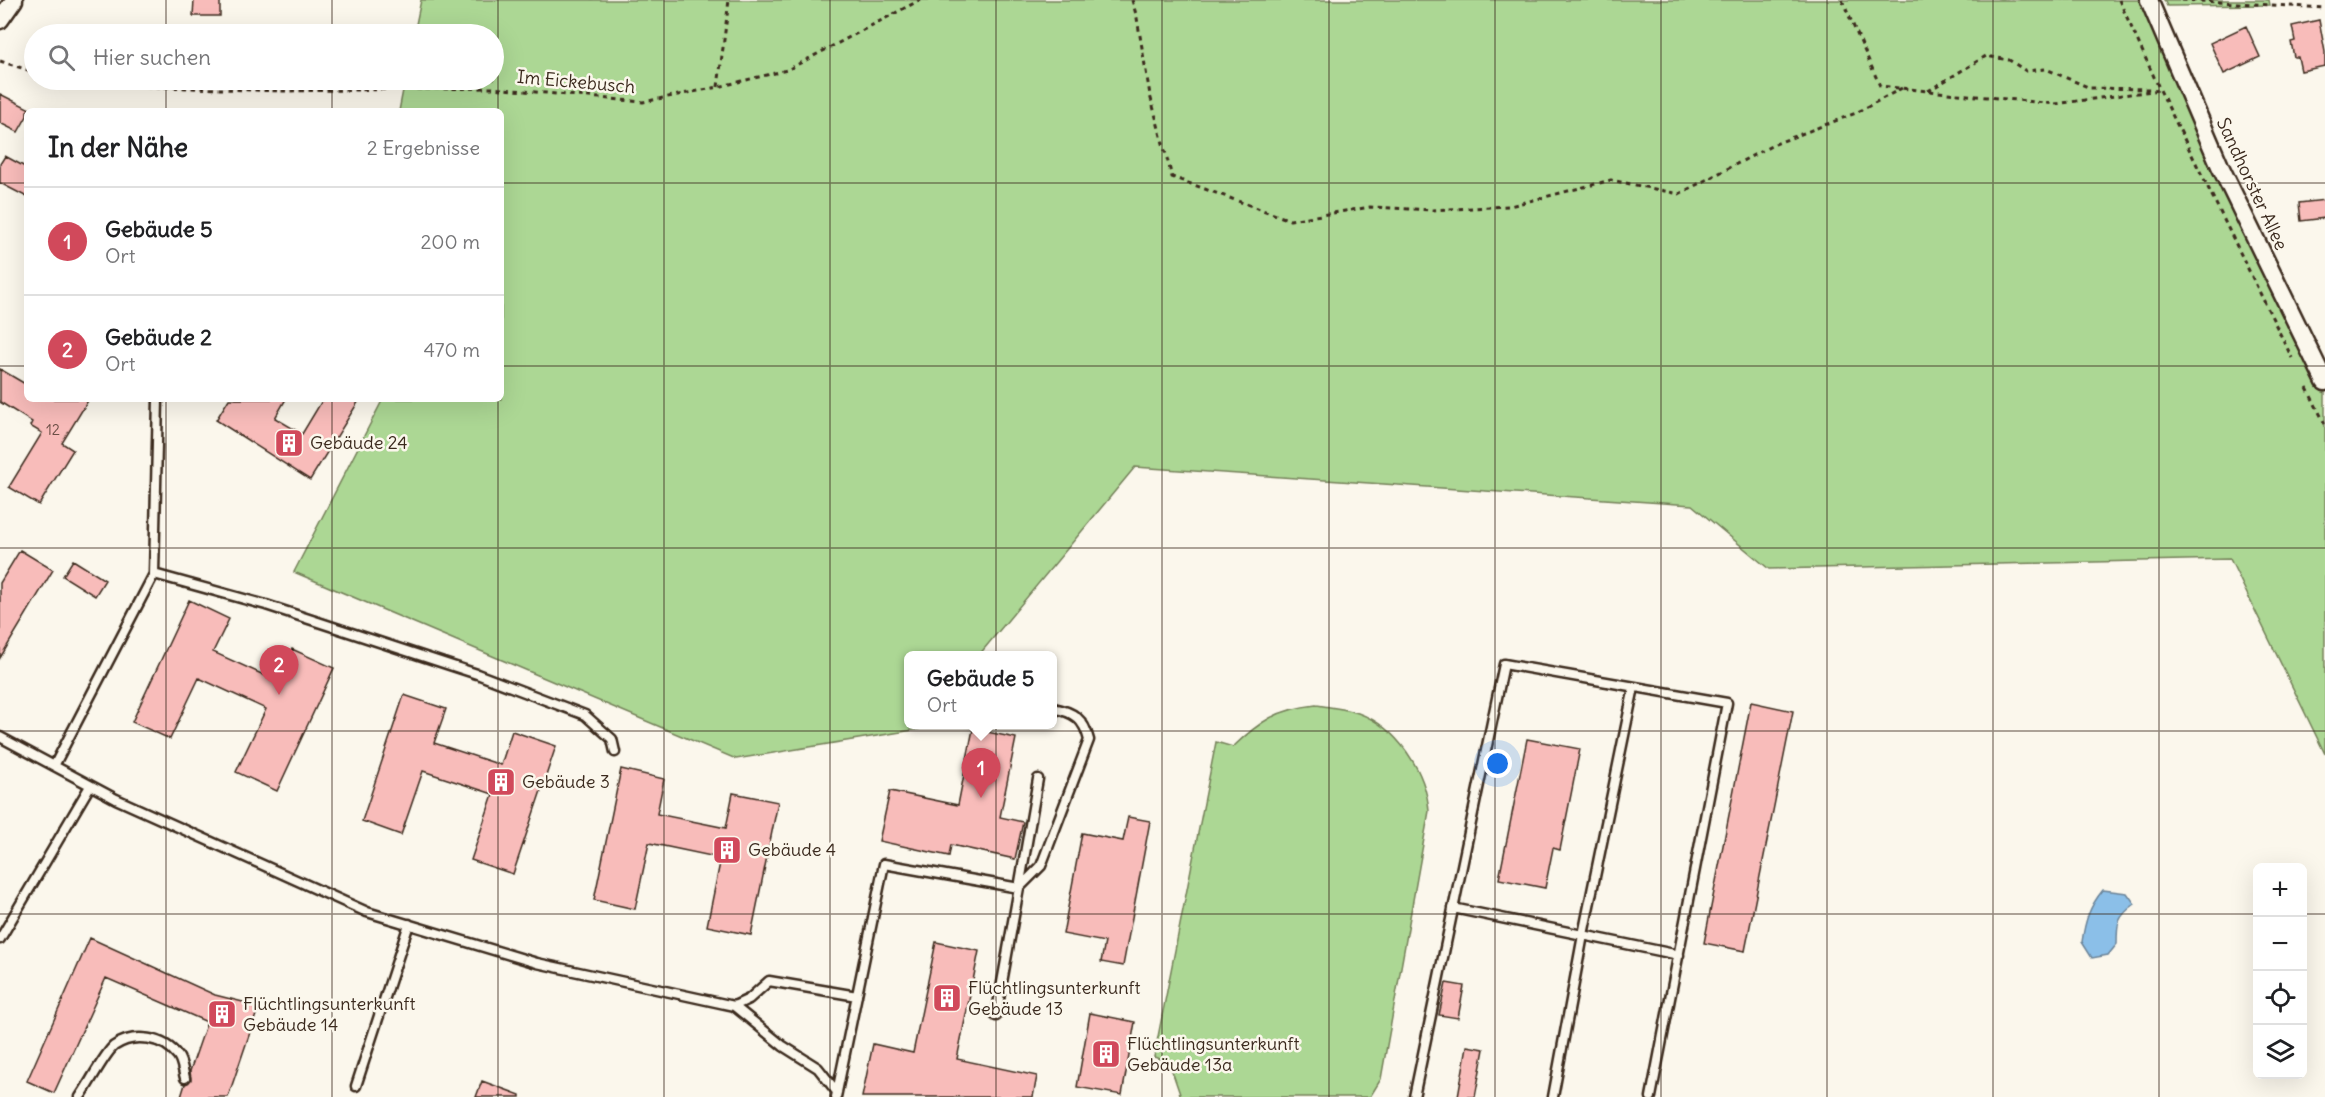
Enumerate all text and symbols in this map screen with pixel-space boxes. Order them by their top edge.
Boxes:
search box [24,24,504,90]
icon: search [45,41,78,74]
text: Hier suchen [93,43,211,71]
street label: Im Eickebusch [516,65,636,98]
street label: Sandhorster Allee [2212,114,2293,254]
text: In der Nähe [48,131,188,164]
text: 2 Ergebnisse [367,135,480,160]
text: Gebäude 5 [105,215,213,243]
text: 1 [64,229,71,254]
text: 200 m [420,229,480,254]
text: Ort [105,243,135,268]
text: Gebäude 2 [105,323,212,351]
text: 2 [62,337,73,362]
text: 470 m [423,337,480,362]
text: Ort [105,351,135,376]
house number: 12 [46,420,60,439]
building icon: Gebäude 24 [273,427,305,459]
place label: Gebäude 24 [310,431,408,454]
pin: 2 [260,646,298,695]
popup [904,651,1057,729]
text: Gebäude 5 [927,664,1034,692]
text: Ort [927,692,957,717]
pin: 1 [962,748,1000,798]
your location [1483,749,1512,778]
building icon: Gebäude 3 [485,766,517,798]
place label: Gebäude 3 [522,770,610,793]
building icon: Gebäude 4 [711,834,743,866]
place label: Gebäude 4 [748,838,836,861]
map controls [2253,863,2307,1079]
button: + [2253,863,2307,917]
button: − [2253,917,2307,971]
button: locate [2253,971,2307,1025]
place label: Flüchtlingsunterkunft Gebäude 13 [968,976,1140,1020]
building icon: Flüchtlingsunterkunft Gebäude 13 [931,982,963,1014]
place label: Flüchtlingsunterkunft Gebäude 14 [243,992,415,1036]
building icon: Flüchtlingsunterkunft Gebäude 14 [206,998,238,1030]
button: layers [2253,1025,2307,1079]
place label: Flüchtlingsunterkunft Gebäude 13a [1127,1032,1299,1076]
building icon: Flüchtlingsunterkunft Gebäude 13a [1090,1038,1122,1070]

